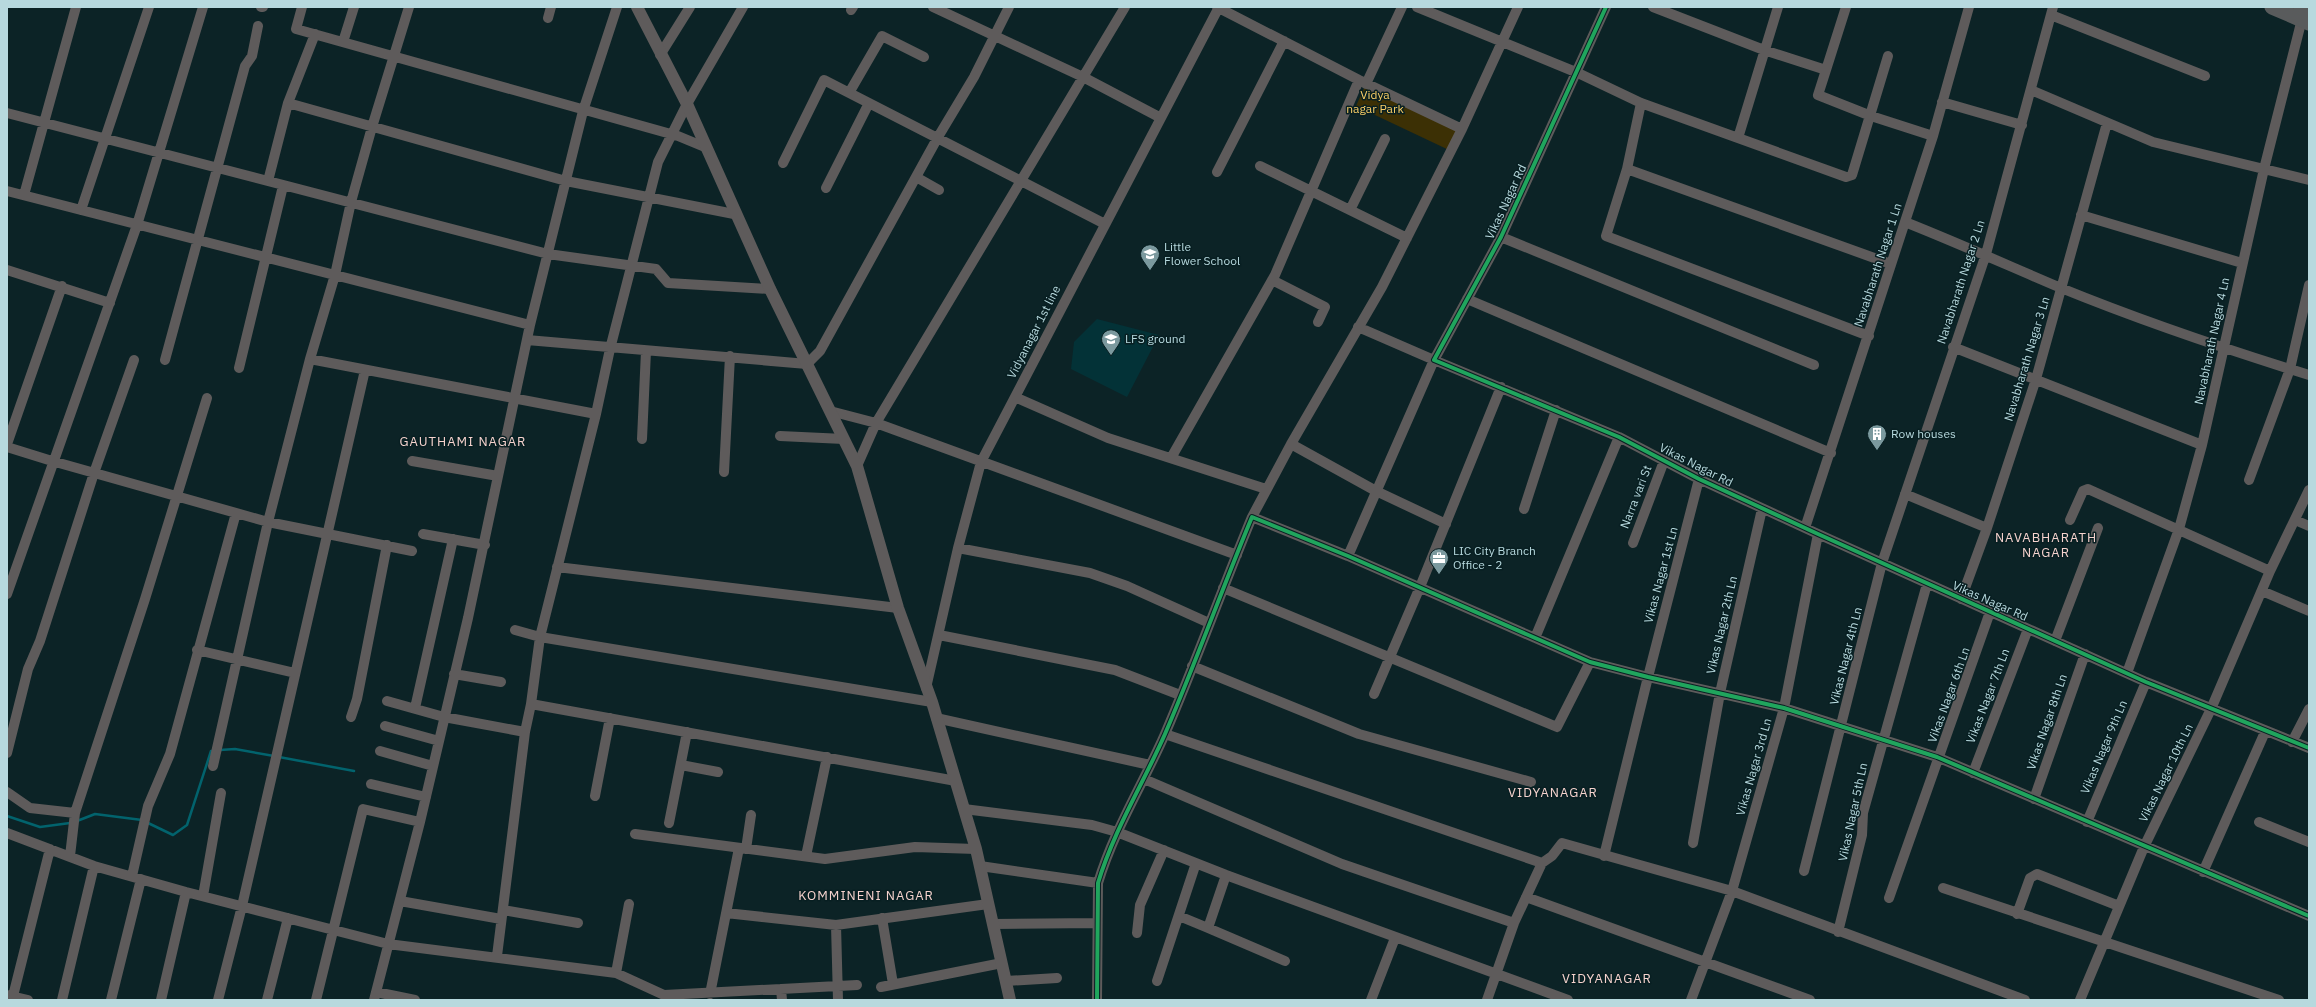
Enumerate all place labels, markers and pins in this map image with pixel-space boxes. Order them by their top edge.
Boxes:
place label: Little Flower School [1164,239,1240,268]
school or university icon: Little Flower School [1139,243,1161,271]
school or university icon: LFS ground [1100,328,1122,356]
place label: LFS ground [1125,331,1186,346]
building icon: Row houses [1866,423,1888,451]
place label: Row houses [1891,426,1956,441]
place label: LIC City Branch Office - 2 [1453,543,1536,572]
office icon: LIC City Branch Office - 2 [1428,547,1450,575]

